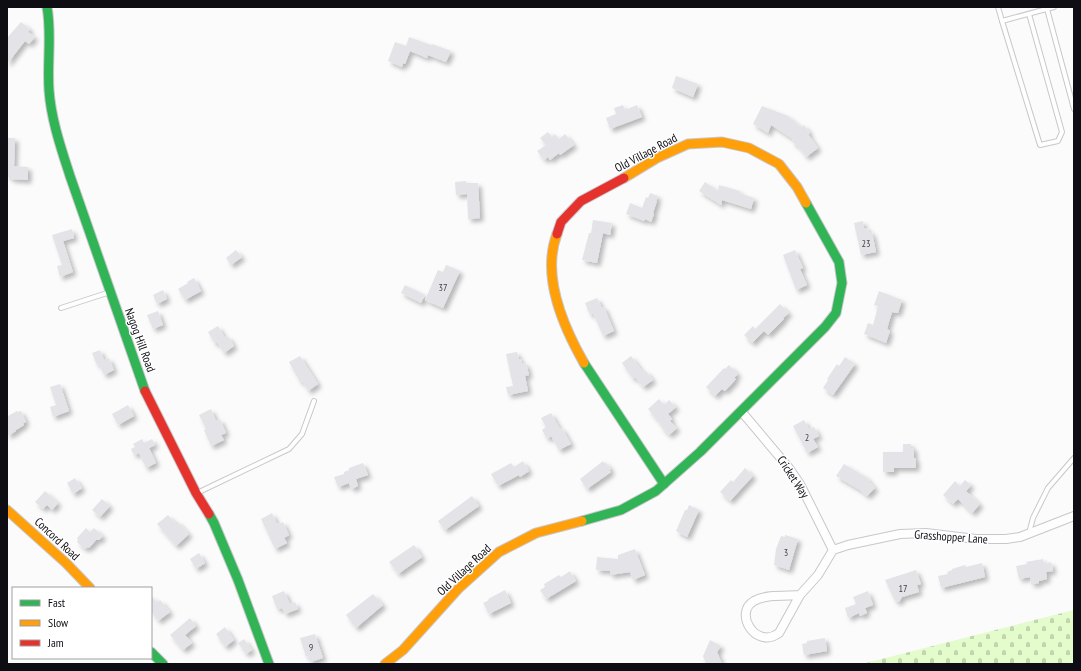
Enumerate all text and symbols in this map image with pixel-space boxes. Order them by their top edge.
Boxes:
street label: Old Village Road [612,130,680,175]
house number: 23 [862,237,871,250]
house number: 37 [439,281,448,294]
street label: Nagog Hill Road [122,306,159,374]
house number: 2 [805,431,809,444]
street label: Cricket Way [774,453,813,501]
street label: Concord Road [32,514,83,563]
street label: Grasshopper Lane [914,526,988,547]
street label: Old Village Road [433,541,494,598]
house number: 3 [784,546,788,559]
house number: 17 [899,582,908,595]
legend [12,587,152,659]
text: Fast [48,595,66,610]
text: Slow [48,615,69,630]
text: Jam [47,635,64,650]
house number: 9 [309,641,313,654]

